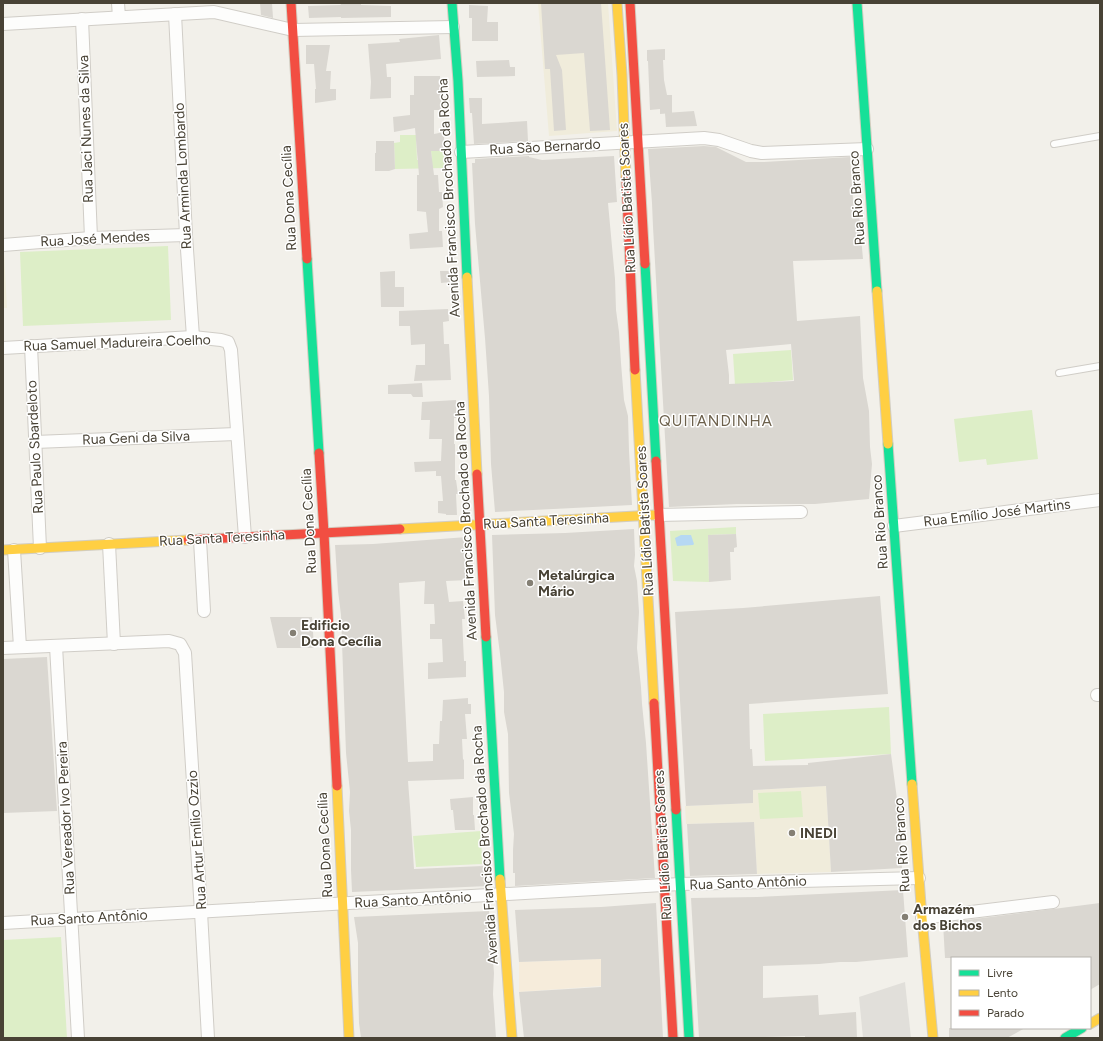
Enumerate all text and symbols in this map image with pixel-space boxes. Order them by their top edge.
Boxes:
street label: Rua Jaci Nunes da Silva [75,55,97,203]
street label: Avenida Francisco Brochado da Rocha [434,78,464,318]
street label: Rua Arminda Lombardo [171,102,195,250]
street label: Rua Lídio Batista Soares [615,123,639,273]
street label: Rua São Bernardo [489,136,601,158]
street label: Rua Dona Cecília [278,145,300,251]
street label: Rua Rio Branco [845,150,869,246]
street label: Rua José Mendes [40,228,150,250]
street label: Rua Samuel Madureira Coelho [23,331,211,355]
street label: Rua Paulo Sbardeloto [23,380,47,514]
street label: Avenida Francisco Brochado da Rocha [451,401,481,641]
district label: QUITANDINHA [659,412,773,430]
street label: Rua Geni da Silva [82,428,190,448]
street label: Rua Lídio Batista Soares [633,446,657,596]
street label: Rua Dona Cecília [298,468,320,574]
street label: Rua Rio Branco [868,474,892,570]
street label: Rua Emílio José Martins [922,496,1072,530]
street label: Rua Santa Teresinha [483,509,609,533]
street label: Rua Santa Teresinha [159,526,285,550]
place label: Metalúrgica Mário [538,567,615,600]
marker: Metalúrgica Mário [525,578,535,588]
place label: Edificio Dona Cecília [301,617,381,650]
marker: Edificio Dona Cecília [288,628,298,638]
street label: Avenida Francisco Brochado da Rocha [468,725,502,965]
street label: Rua Vereador Ivo Pereira [53,741,79,895]
street label: Rua Artur Emílio Ozzio [184,770,210,910]
street label: Rua Lídio Batista Soares [651,770,675,920]
street label: Rua Dona Cecília [314,792,336,898]
street label: Rua Rio Branco [890,797,914,893]
place label: INEDI [800,825,837,842]
marker: INEDI [787,828,797,838]
street label: Rua Santo Antônio [689,872,807,894]
street label: Rua Santo Antônio [354,888,472,912]
place label: Armazém dos Bichos [913,901,982,934]
street label: Rua Santo Antônio [30,906,148,930]
marker: Armazém dos Bichos [900,912,910,922]
legend [951,957,1091,1029]
text: Livre [987,966,1013,980]
text: Lento [987,986,1018,1000]
text: Parado [987,1006,1024,1020]

